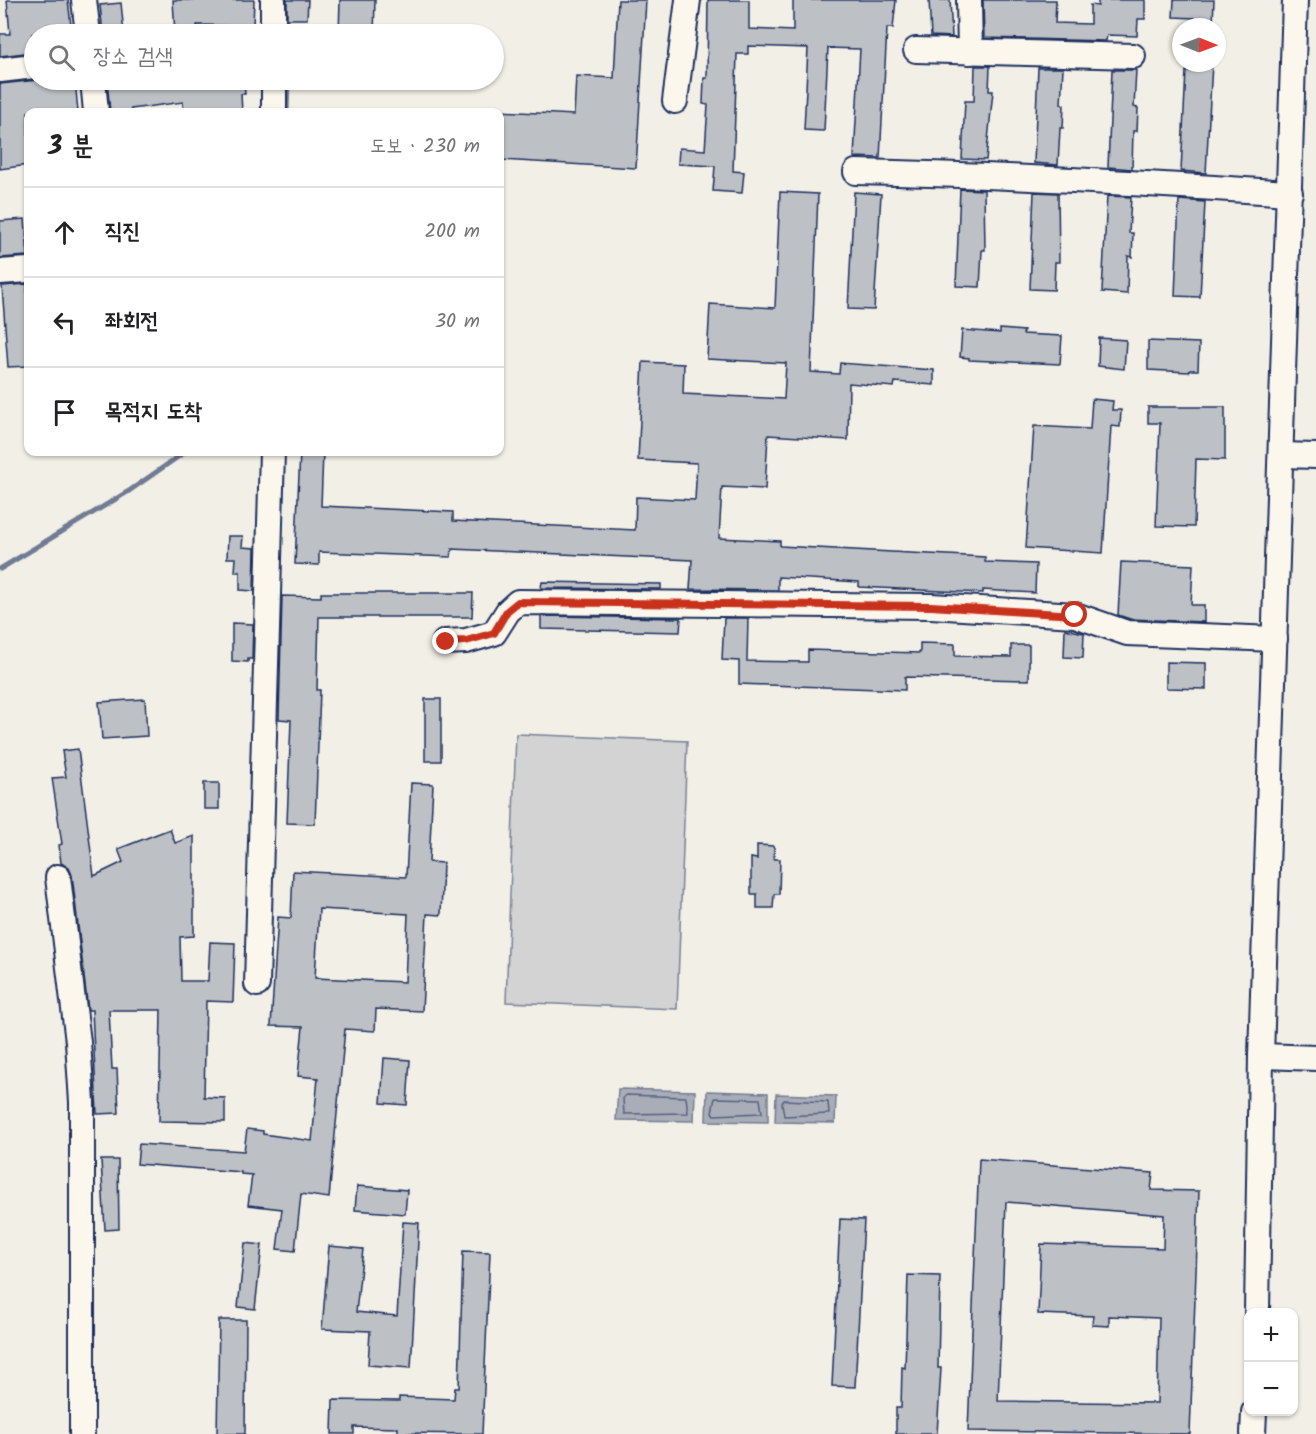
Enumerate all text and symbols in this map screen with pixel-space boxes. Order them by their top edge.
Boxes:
north arrow [1172,18,1226,72]
search box [24,24,504,90]
text: 장소 검색 [93,40,173,75]
icon: search [45,41,78,74]
text: 3 분 [48,126,93,168]
text: 도보 · 230 m [370,131,480,163]
text: 직진 [105,215,140,250]
icon: ahead [48,216,81,249]
text: 200 m [424,216,480,248]
text: 좌회전 [105,305,158,340]
icon: left [48,306,81,339]
text: 30 m [435,306,480,338]
text: 목적지 도착 [105,395,202,430]
icon: arrive [48,396,81,429]
route start [1061,601,1087,627]
route end [432,628,458,654]
map controls [1244,1308,1298,1416]
button: + [1244,1308,1298,1362]
button: − [1244,1362,1298,1416]

